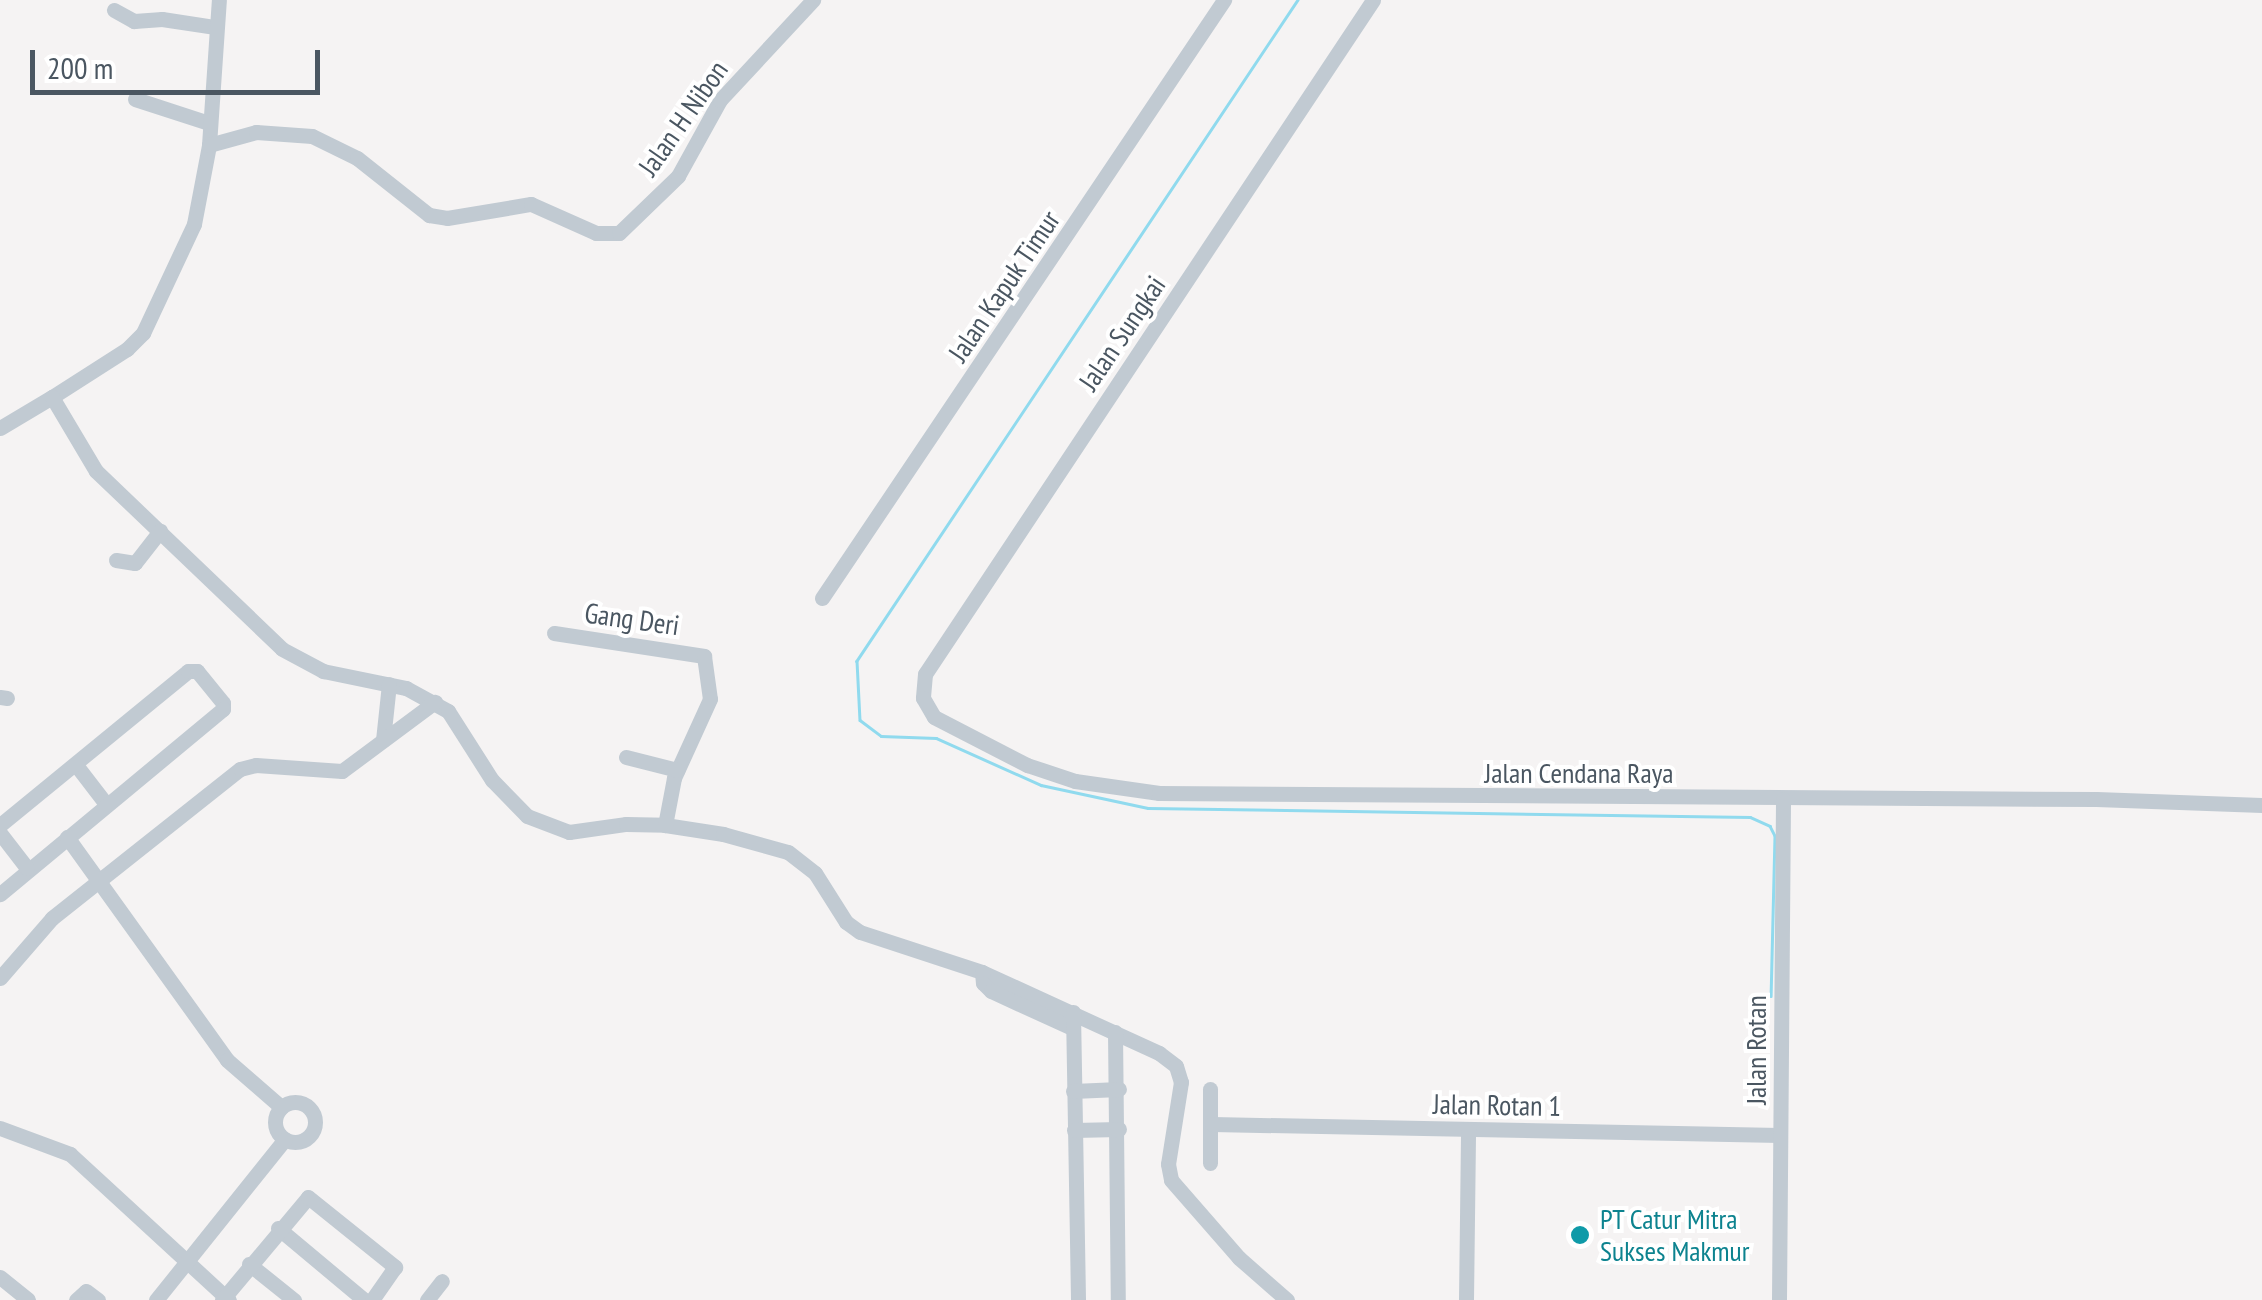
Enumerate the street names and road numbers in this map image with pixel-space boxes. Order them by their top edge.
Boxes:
street label: Jalan H Nibon [631,54,735,182]
street label: Jalan Kapuk Timur [941,204,1067,368]
street label: Jalan Sungkai [1072,269,1172,397]
street label: Gang Deri [582,596,682,642]
street label: Jalan Cendana Raya [1485,756,1673,790]
street label: Jalan Rotan [1739,995,1773,1105]
street label: Jalan Rotan 1 [1433,1087,1561,1123]

